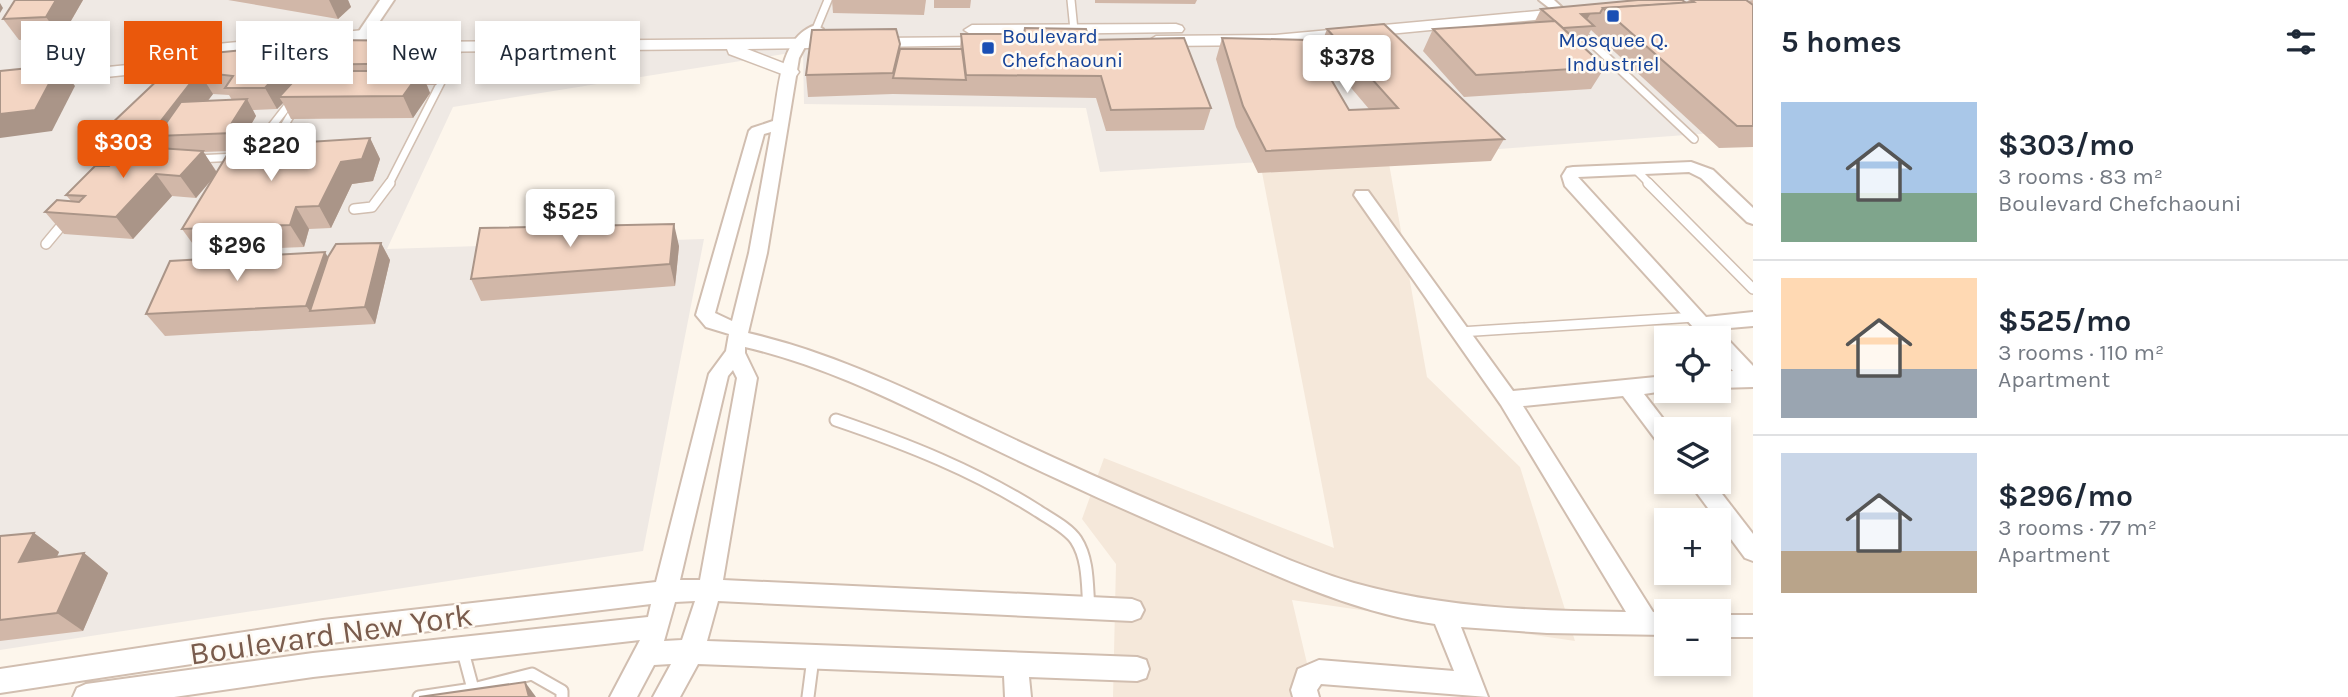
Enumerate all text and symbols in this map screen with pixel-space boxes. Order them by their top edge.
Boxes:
marker: Mosquee Q. Industriel [1605,8,1621,24]
chip: Buy [21,21,110,84]
chip: Rent [124,21,222,84]
chip: Filters [236,21,353,84]
chip: New [367,21,461,84]
chip: Apartment [475,21,640,84]
icon: filters [2282,23,2320,61]
place label: Boulevard Chefchaouni [1002,24,1123,72]
text: 5 homes [1781,24,1902,60]
place label: Mosquee Q. Industriel [1558,28,1668,76]
pin: $378 [1306,36,1388,95]
marker: Boulevard Chefchaouni [980,40,996,56]
text: $378 [1319,44,1375,71]
pin: $303 [82,120,164,180]
pin: $220 [230,124,312,183]
text: $303/mo [1998,127,2135,163]
text: $303 [93,129,153,156]
icon: home [1837,130,1921,214]
text: $220 [242,132,300,159]
text: 3 rooms · 83 m² [1998,163,2163,190]
pin: $525 [529,190,611,249]
text: Boulevard Chefchaouni [1998,190,2242,217]
text: $525 [542,198,598,225]
pin: $296 [196,224,278,283]
text: $296 [208,232,266,259]
text: $525/mo [1998,303,2131,339]
icon: home [1837,306,1921,390]
map controls [1654,326,1731,676]
button: locate [1654,326,1731,403]
text: 3 rooms · 110 m² [1998,339,2164,366]
text: Apartment [1998,366,2110,393]
button: layers [1654,417,1731,494]
text: $296/mo [1998,478,2133,514]
icon: home [1837,481,1921,565]
button: + [1654,508,1731,585]
text: 3 rooms · 77 m² [1998,514,2157,541]
text: Apartment [1998,541,2110,568]
street label: Boulevard New York [187,596,475,673]
button: − [1654,599,1731,676]

